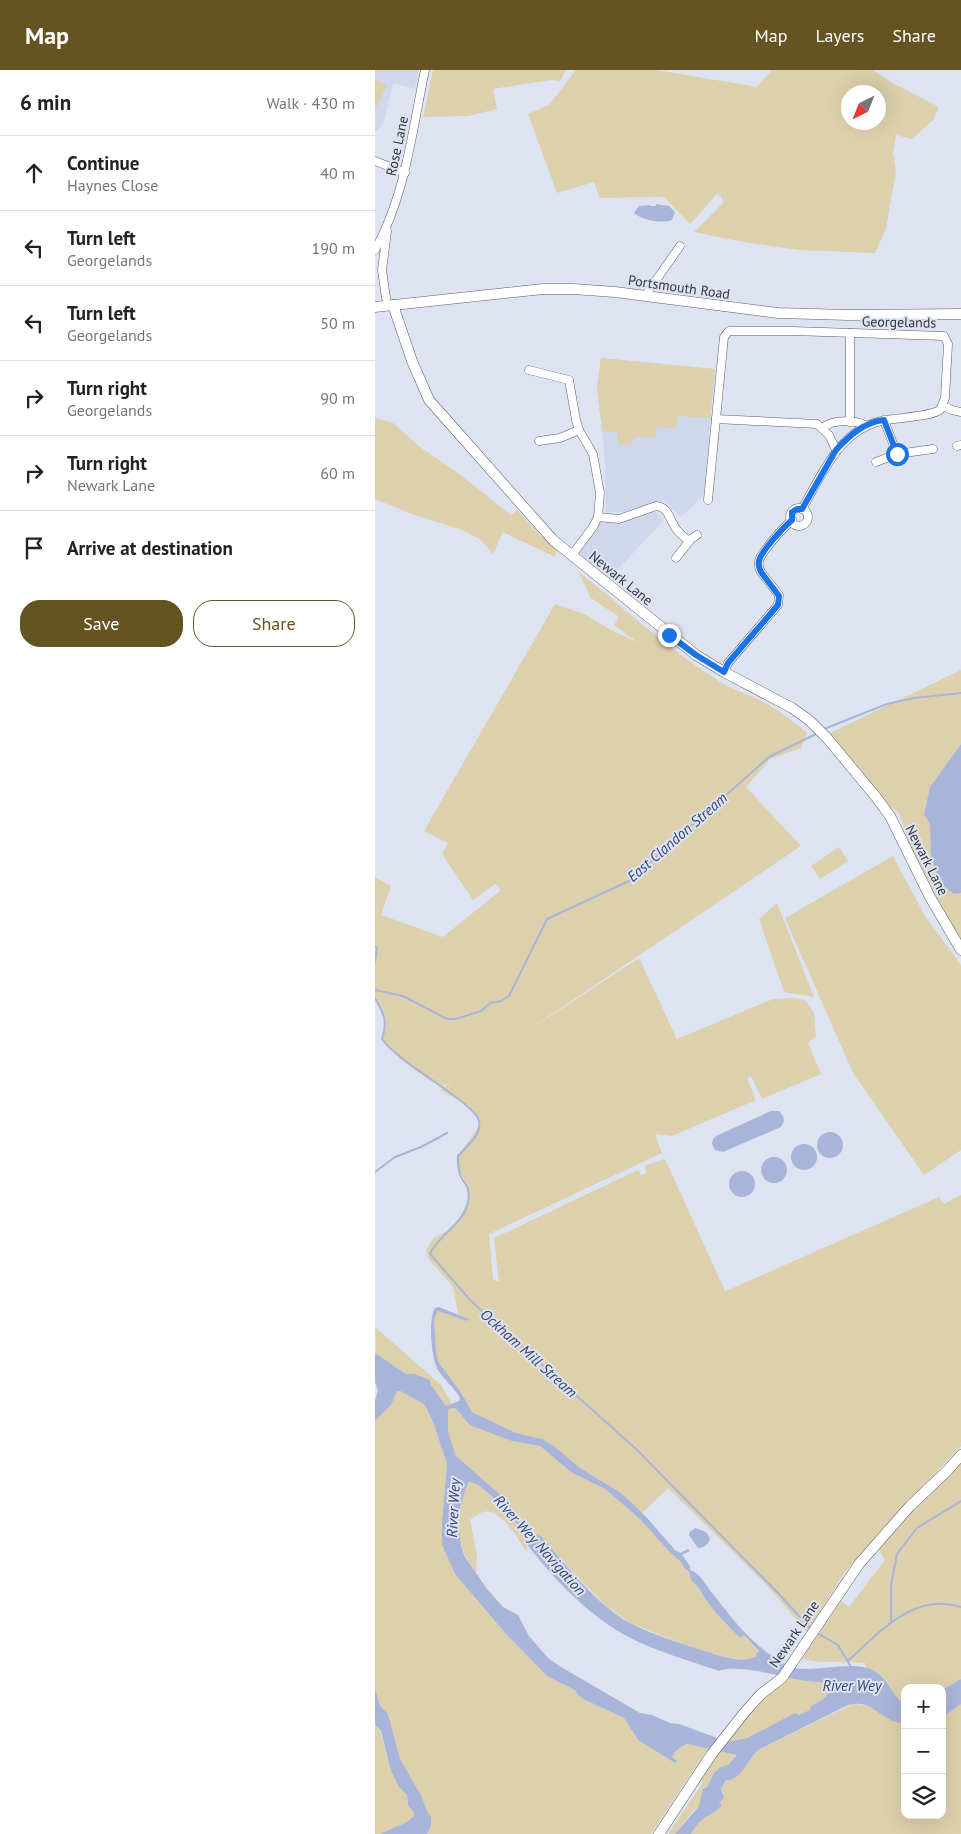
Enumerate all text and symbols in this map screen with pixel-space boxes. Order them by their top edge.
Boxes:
text: Map [25,20,69,51]
text: Map [755,24,787,47]
text: Layers [815,24,864,47]
text: Share [892,24,936,47]
north arrow [841,85,886,130]
text: 6 min [20,89,71,116]
text: Walk · 430 m [266,93,355,113]
street label: Rose Lane [382,115,412,177]
text: Continue [67,151,139,175]
icon: ahead [20,159,48,187]
text: 40 m [320,163,355,183]
text: Haynes Close [67,175,158,195]
text: Turn left [67,226,136,250]
icon: left [20,234,48,262]
text: 190 m [312,238,355,258]
text: Georgelands [67,250,152,270]
street label: Portsmouth Road [627,271,731,303]
text: Turn left [67,301,136,325]
icon: left [20,309,48,337]
street label: Georgelands [862,312,937,332]
text: 50 m [320,313,355,333]
text: Georgelands [67,325,152,345]
text: Turn right [67,376,147,400]
icon: right [20,384,48,412]
text: 90 m [320,388,355,408]
text: Georgelands [67,400,152,420]
route start [886,443,909,466]
text: Turn right [67,451,147,475]
icon: right [20,459,48,487]
text: 60 m [320,463,355,483]
text: Newark Lane [67,475,155,495]
icon: arrive [20,534,48,562]
text: Arrive at destination [67,536,233,560]
street label: Newark Lane [585,547,657,609]
button: Save [20,600,183,647]
button: Share [193,600,355,647]
route end [658,624,681,647]
water label: East Clandon Stream [623,788,731,886]
street label: Newark Lane [901,822,953,898]
water label: Ockham Mill Stream [477,1305,581,1401]
water label: River Wey [442,1477,464,1538]
water label: River Wey Navigation [490,1491,590,1599]
street label: Newark Lane [765,1597,823,1671]
water label: River Wey [822,1676,883,1695]
map controls [901,1684,946,1819]
button: + [901,1684,946,1729]
button: − [901,1729,946,1774]
button: layers [901,1774,946,1819]

